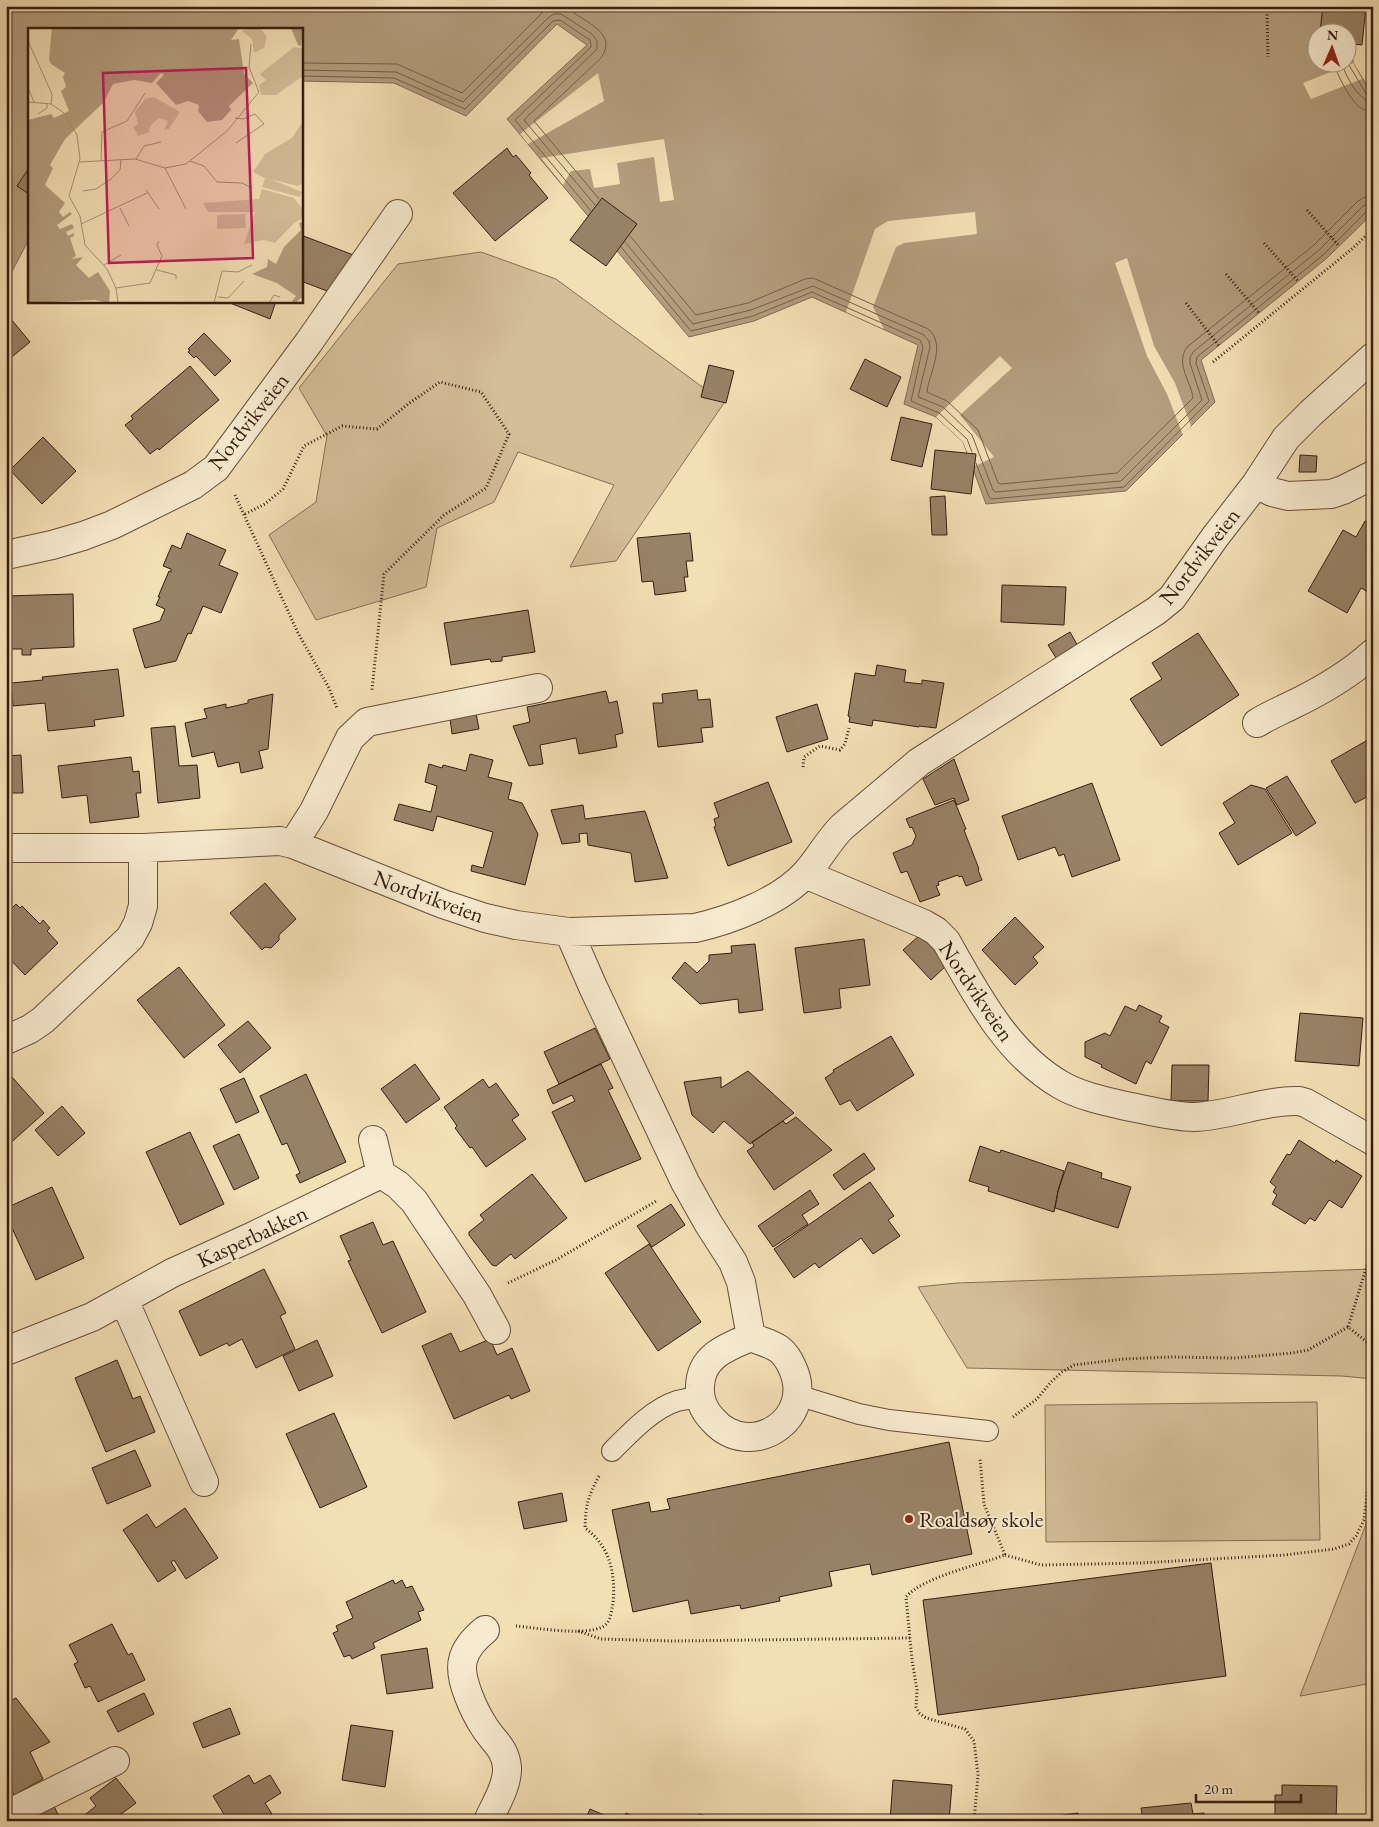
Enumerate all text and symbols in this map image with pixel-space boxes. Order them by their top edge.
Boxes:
north arrow [1306,22,1356,72]
text: N [1326,26,1339,44]
inset map [28,28,302,302]
street label: Nordvikveien [201,367,296,476]
street label: Nordvikveien [1152,502,1247,611]
street label: Nordvikveien [370,863,488,930]
street label: Nordvikveien [932,935,1021,1048]
street label: Kasperbakken [192,1198,312,1275]
place label: Roaldsøy skole [919,1505,1044,1534]
marker: Roaldsøy skole [903,1513,915,1525]
scale bar [1196,1772,1302,1804]
text: 20 m [1204,1779,1233,1798]

